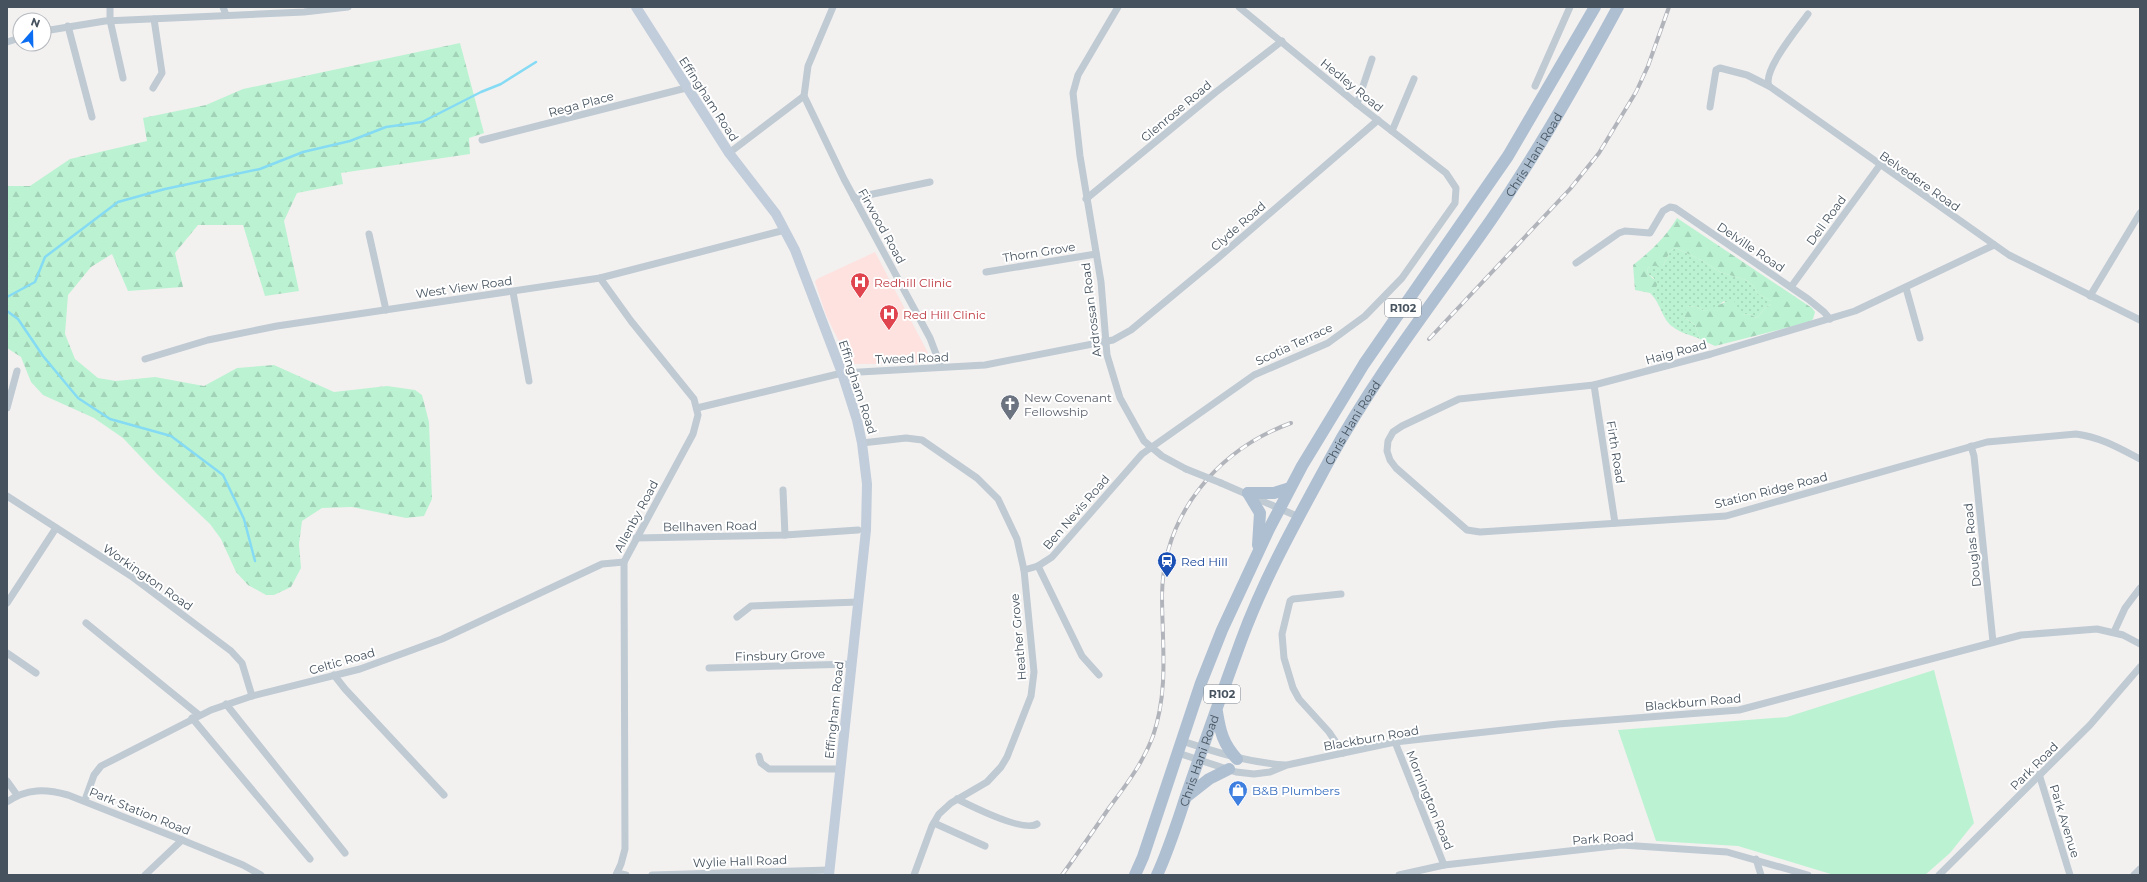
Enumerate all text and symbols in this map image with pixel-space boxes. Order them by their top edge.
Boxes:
north arrow [12,12,52,52]
text: N [29,15,42,31]
street label: Effingham Road [676,54,742,144]
street label: Hedley Road [1318,55,1386,115]
street label: Glenrose Road [1138,77,1214,145]
street label: Rega Place [547,88,615,120]
street label: Chris Hani Road [1501,109,1565,199]
street label: Belvedere Road [1877,148,1963,214]
street label: Firwood Road [855,186,909,266]
street label: Dell Road [1803,192,1849,248]
street label: Clyde Road [1207,198,1269,254]
street label: Delville Road [1714,219,1788,275]
street label: Thorn Grove [1002,239,1076,265]
street label: Ardrossan Road [1078,262,1104,358]
hospital icon: Redhill Clinic [849,271,871,299]
street label: West View Road [415,273,513,301]
place label: Redhill Clinic [874,275,952,290]
road number: R102 [1385,299,1421,317]
hospital icon: Red Hill Clinic [878,303,900,331]
place label: Red Hill Clinic [903,307,986,322]
street label: Scotia Terrace [1253,320,1335,368]
street label: Haig Road [1644,337,1708,367]
street label: Effingham Road [836,338,880,436]
street label: Tweed Road [875,349,949,367]
street label: Chris Hani Road [1321,377,1383,468]
place label: New Covenant Fellowship [1024,390,1112,419]
church icon: New Covenant Fellowship [999,393,1021,421]
street label: Firth Road [1604,420,1628,484]
street label: Station Ridge Road [1713,469,1829,511]
street label: Ben Nevis Road [1039,471,1113,553]
street label: Allenby Road [611,477,661,555]
street label: Douglas Road [1960,502,1984,588]
street label: Bellhaven Road [663,518,757,534]
street label: Workington Road [100,540,196,614]
station icon: Red Hill [1156,550,1178,578]
place label: Red Hill [1181,554,1228,569]
street label: Heather Grove [1007,593,1029,681]
street label: Celtic Road [307,644,377,678]
street label: Finsbury Grove [735,646,825,664]
street label: Effingham Road [821,660,847,760]
road number: R102 [1204,685,1240,703]
street label: Blackburn Road [1644,690,1742,714]
street label: Chris Hani Road [1176,712,1221,808]
street label: Blackburn Road [1322,722,1420,754]
street label: Park Road [2007,739,2061,793]
street label: Mornington Road [1403,748,1457,852]
shop icon: B&B Plumbers [1227,779,1249,807]
place label: B&B Plumbers [1252,783,1340,798]
street label: Park Avenue [2047,783,2083,859]
street label: Park Station Road [87,784,193,838]
street label: Park Road [1572,828,1634,848]
street label: Wylie Hall Road [693,852,787,870]

